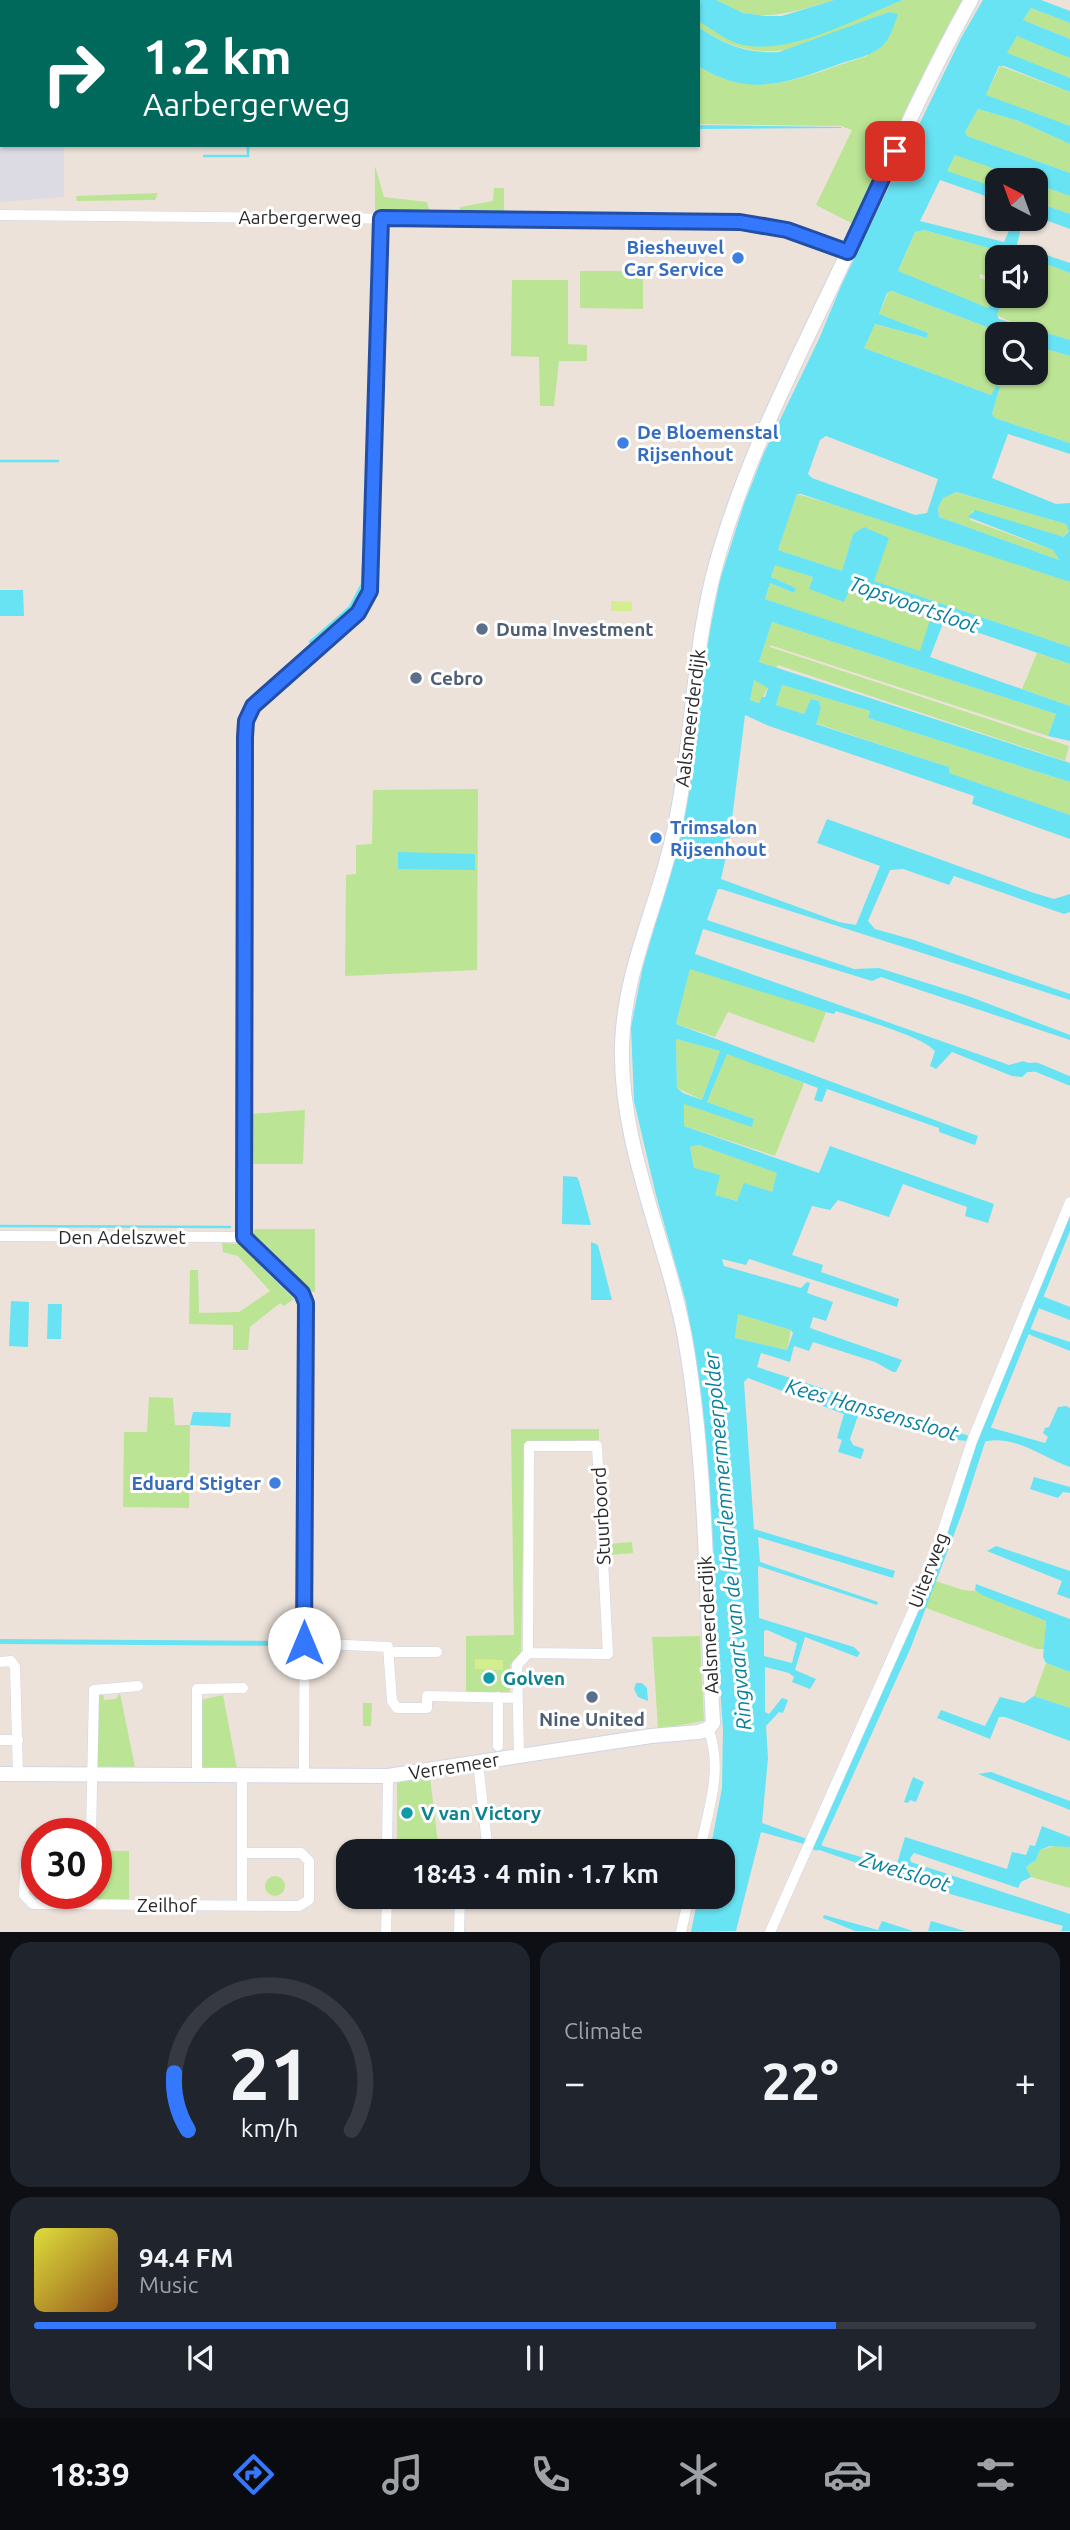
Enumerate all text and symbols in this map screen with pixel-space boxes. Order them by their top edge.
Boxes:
icon: right [28,28,119,119]
text: 1.2 km [143,28,292,83]
text: Aarbergerweg [143,86,351,122]
pin [865,121,925,181]
icon: arrive [876,132,914,170]
north arrow [985,168,1048,231]
map controls [985,168,1048,385]
street label: Aarbergerweg [238,206,362,228]
place label: Biesheuvel Car Service [624,236,724,280]
button: sound [985,245,1048,308]
marker: Biesheuvel Car Service [730,250,746,266]
button: search [985,322,1048,385]
place label: De Bloemenstal Rijsenhout [637,421,779,465]
marker: De Bloemenstal Rijsenhout [615,435,631,451]
water label: Topsvoortsloot [846,571,983,638]
place label: Duma Investment [496,618,653,640]
marker: Duma Investment [474,621,490,637]
street label: Aalsmeerderdijk [671,647,709,788]
place label: Cebro [430,667,483,689]
marker: Cebro [408,670,424,686]
place label: Trimsalon Rijsenhout [670,816,766,860]
marker: Trimsalon Rijsenhout [648,830,664,846]
street label: Den Adelszwet [58,1226,186,1248]
water label: Ringvaart van de Haarlemmermeerpolder [698,1350,756,1731]
water label: Kees Hanssenssloot [783,1373,962,1445]
street label: Stuurboord [587,1467,615,1565]
place label: Eduard Stigter [131,1472,261,1494]
marker: Eduard Stigter [267,1475,283,1491]
street label: Uiterweg [904,1529,952,1611]
street label: Aalsmeerderdijk [693,1555,723,1695]
position arrow [267,1606,341,1680]
place label: Golven [503,1667,565,1689]
marker: Golven [481,1670,497,1686]
marker: Nine United [584,1689,600,1705]
place label: Nine United [539,1708,645,1730]
street label: Verremeer [407,1748,501,1784]
place label: V van Victory [421,1802,541,1824]
marker: V van Victory [399,1805,415,1821]
speed limit sign: 30 [21,1818,112,1909]
water label: Zwetsloot [856,1846,954,1896]
text: 18:43 · 4 min · 1.7 km [412,1859,659,1888]
street label: Zeilhof [137,1894,198,1916]
text: Climate [564,2018,643,2043]
text: 21 [229,2033,311,2115]
text: 22° [761,2052,839,2110]
text: − [564,2061,585,2103]
text: + [1015,2061,1036,2103]
text: km/h [241,2114,299,2142]
text: 94.4 FM [139,2243,233,2272]
text: Music [139,2272,198,2297]
icon: previous [182,2339,220,2377]
icon: pause [516,2339,554,2377]
icon: next [850,2339,888,2377]
icon: directions [229,2450,278,2499]
icon: music [378,2450,427,2499]
icon: phone [526,2450,575,2499]
icon: climate [674,2450,723,2499]
icon: car [823,2450,872,2499]
icon: filters [971,2450,1020,2499]
text: 18:39 [50,2456,130,2492]

